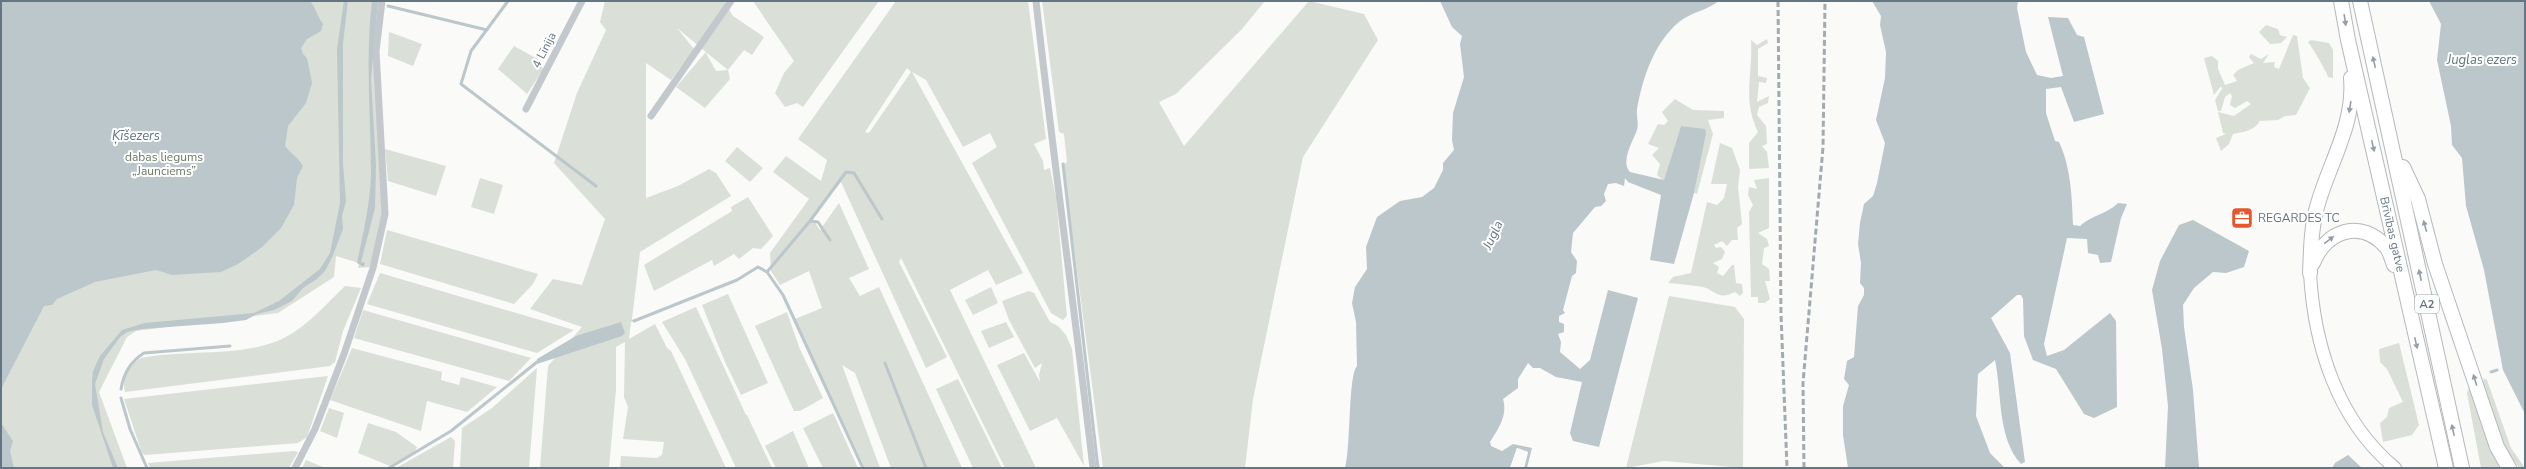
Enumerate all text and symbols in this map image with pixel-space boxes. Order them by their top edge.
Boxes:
one-way arrow [2342,14,2348,26]
street label: 4 Līnija [528,29,560,71]
water label: Juglas ezers [2446,51,2517,69]
one-way arrow [2370,56,2376,68]
one-way arrow [2347,100,2353,113]
water label: Ķīšezers [112,127,160,145]
one-way arrow [2370,140,2376,152]
park label: dabas liegums „Jaunciems” [125,149,203,179]
street label: Brīvības gatve [2376,195,2409,274]
office icon: REGARDES TC [2229,205,2255,231]
place label: REGARDES TC [2258,210,2340,226]
water label: Jugla [1478,218,1508,253]
one-way arrow [2422,220,2428,232]
one-way arrow [2323,236,2334,244]
one-way arrow [2417,269,2423,281]
road number: A2 [2415,295,2439,313]
one-way arrow [2414,336,2420,349]
one-way arrow [2471,374,2477,386]
one-way arrow [2450,424,2456,436]

